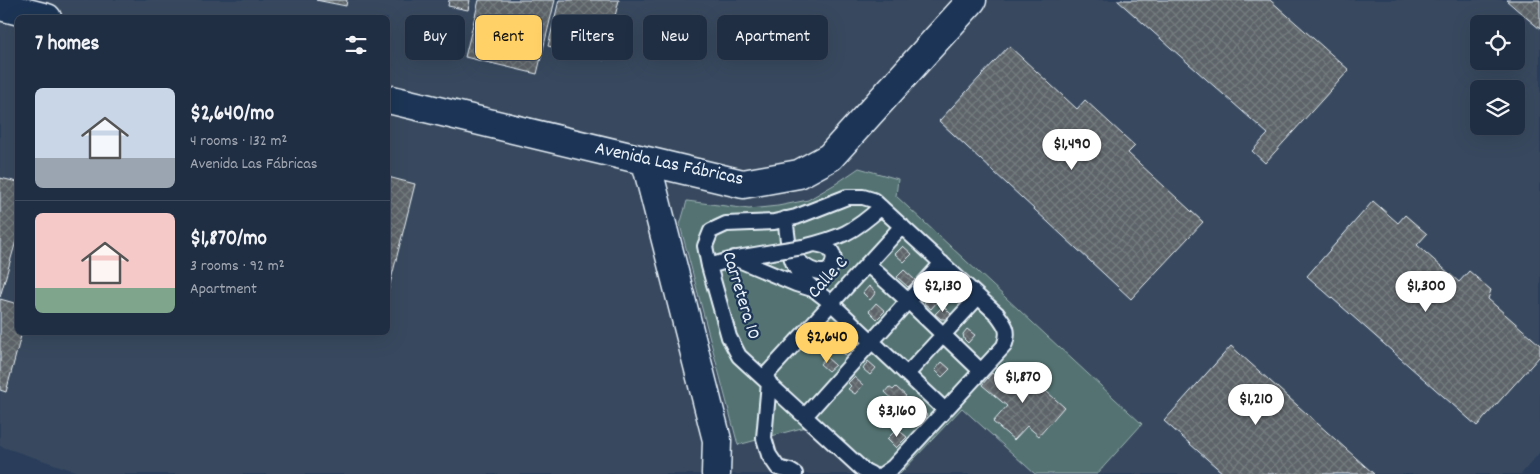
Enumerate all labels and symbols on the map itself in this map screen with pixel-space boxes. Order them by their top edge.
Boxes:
pin: $1,490 [1031,128,1113,171]
street label: Avenida Las Fábricas [592,136,746,194]
street label: Carretera 10 [714,249,766,343]
street label: Calle C [802,251,856,305]
pin: $2,130 [902,270,984,313]
pin: $1,300 [1385,270,1467,313]
pin: $2,640 [786,322,868,364]
pin: $1,870 [982,362,1064,404]
pin: $1,210 [1215,384,1297,426]
pin: $3,160 [856,396,938,438]

